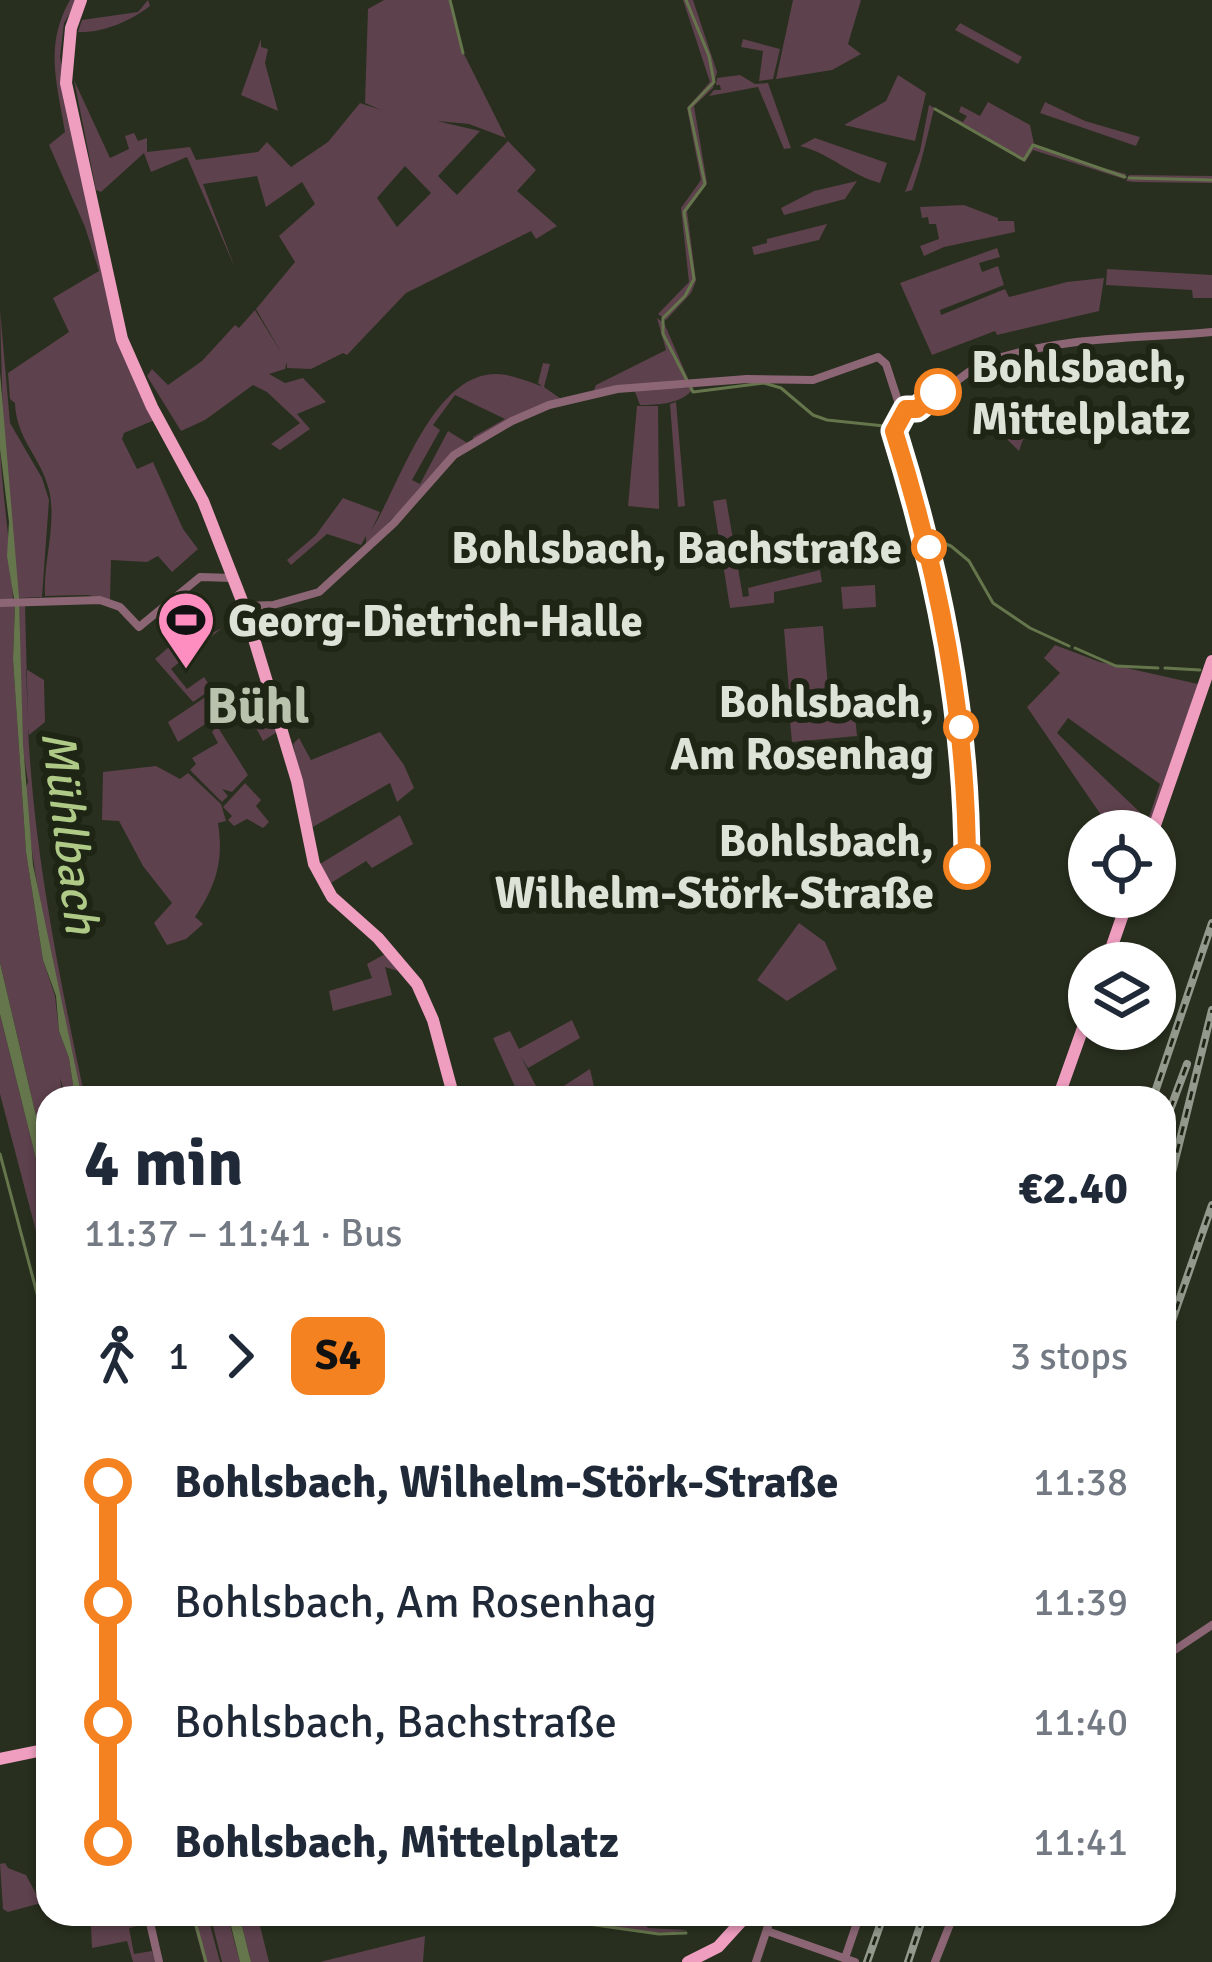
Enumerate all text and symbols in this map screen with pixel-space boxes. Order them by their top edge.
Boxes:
place label: Bohlsbach, Mittelplatz [971,340,1190,447]
marker: Bohlsbach, Mittelplatz [916,370,960,414]
place label: Bohlsbach, Bachstraße [451,521,902,576]
marker: Bohlsbach, Bachstraße [913,531,945,563]
sports icon: Georg-Dietrich-Halle [155,589,217,671]
place label: Georg-Dietrich-Halle [228,594,643,649]
district label: Bühl [207,675,310,738]
place label: Bohlsbach, Am Rosenhag [670,675,934,782]
marker: Bohlsbach, Am Rosenhag [945,711,977,743]
water label: Mühlbach [28,728,111,939]
map controls [1068,810,1176,1050]
button: locate [1068,810,1176,918]
place label: Bohlsbach, Wilhelm-Störk-Straße [495,814,934,921]
marker: Bohlsbach, Wilhelm-Störk-Straße [945,844,989,888]
button: layers [1068,942,1176,1050]
text: 4 min [84,1123,243,1204]
text: €2.40 [1018,1161,1128,1216]
text: 11:37 – 11:41 · Bus [84,1209,402,1257]
icon: walk [84,1323,150,1389]
icon: forward [207,1323,273,1389]
text: S4 [315,1330,361,1381]
text: 1 [168,1332,189,1380]
text: 3 stops [1010,1332,1128,1380]
text: Bohlsbach, Wilhelm-Störk-Straße [174,1455,839,1510]
text: 11:38 [1033,1458,1128,1506]
text: Bohlsbach, Am Rosenhag [174,1575,657,1630]
text: 11:39 [1033,1578,1128,1626]
text: Bohlsbach, Bachstraße [174,1695,617,1750]
text: 11:40 [1033,1698,1128,1746]
text: Bohlsbach, Mittelplatz [174,1815,619,1870]
text: 11:41 [1033,1818,1128,1866]

